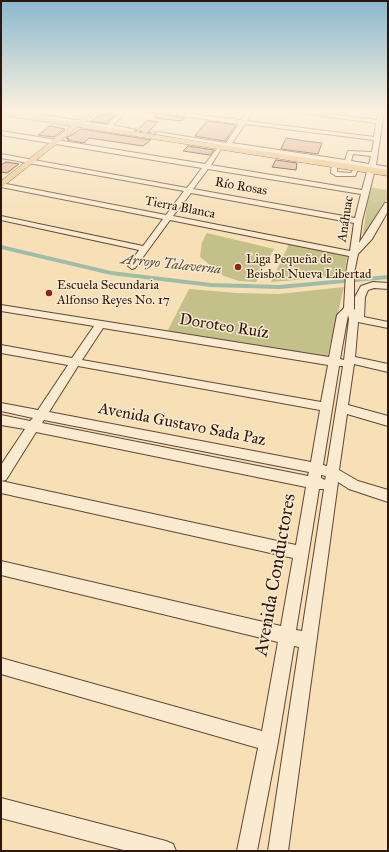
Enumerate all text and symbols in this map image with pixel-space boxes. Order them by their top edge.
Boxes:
street label: Río Rosas [214,175,268,199]
street label: Tierra Blanca [143,194,217,222]
street label: Anáhuac [335,195,357,243]
water label: Arroyo Talaverna [120,251,222,279]
place label: Liga Pequeña de Beisbol Nueva Libertad [246,252,371,283]
marker: Liga Pequeña de Beisbol Nueva Libertad [233,262,243,272]
place label: Escuela Secundaria Alfonso Reyes No. 17 [57,278,170,309]
marker: Escuela Secundaria Alfonso Reyes No. 17 [44,288,54,298]
street label: Doroteo Ruíz [178,310,270,344]
street label: Avenida Gustavo Sada Paz [97,399,267,451]
street label: Avenida Conductores [250,492,302,658]

